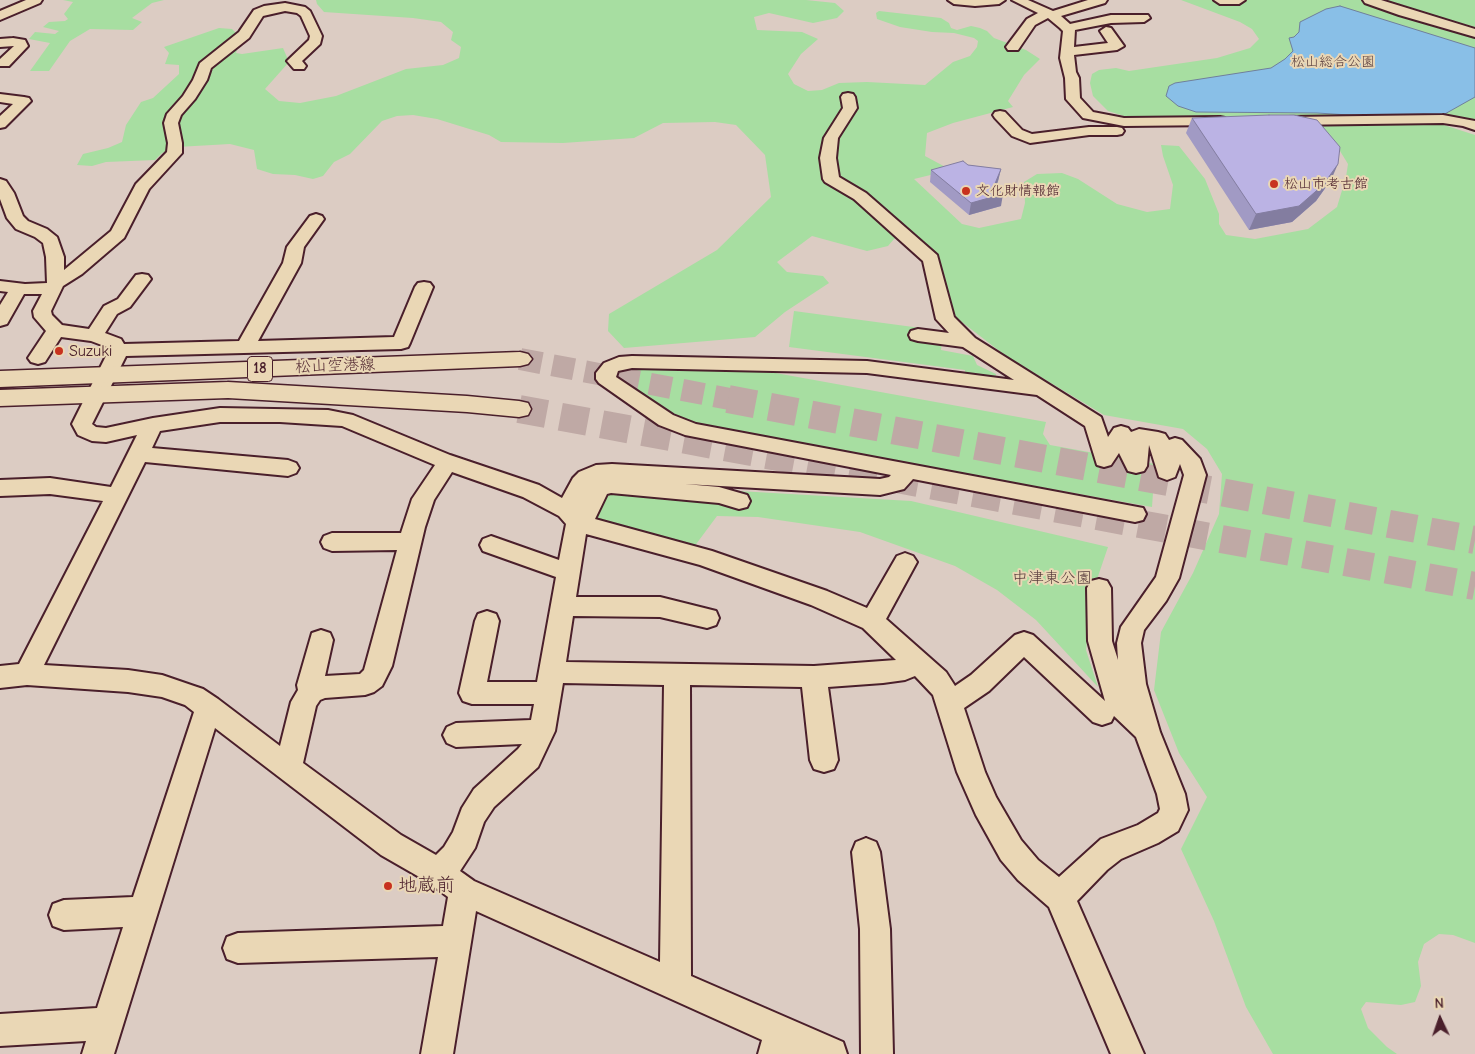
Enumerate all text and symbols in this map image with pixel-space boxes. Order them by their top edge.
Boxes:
park label: 松山総合公園 [1291,54,1375,70]
place label: 松山市考古館 [1284,176,1368,192]
marker: 松山市考古館 [1268,178,1280,190]
place label: 文化財情報館 [976,183,1060,199]
marker: 文化財情報館 [960,185,972,197]
place label: Suzuki [69,341,113,361]
marker: Suzuki [53,345,65,357]
street label: 松山空港線 [295,355,375,377]
road number: 18 [248,356,272,382]
park label: 中津東公園 [1012,568,1092,588]
place label: 地蔵前 [398,875,455,897]
marker: 地蔵前 [382,880,394,892]
north arrow [1415,994,1465,1044]
text: N [1434,995,1444,1012]

